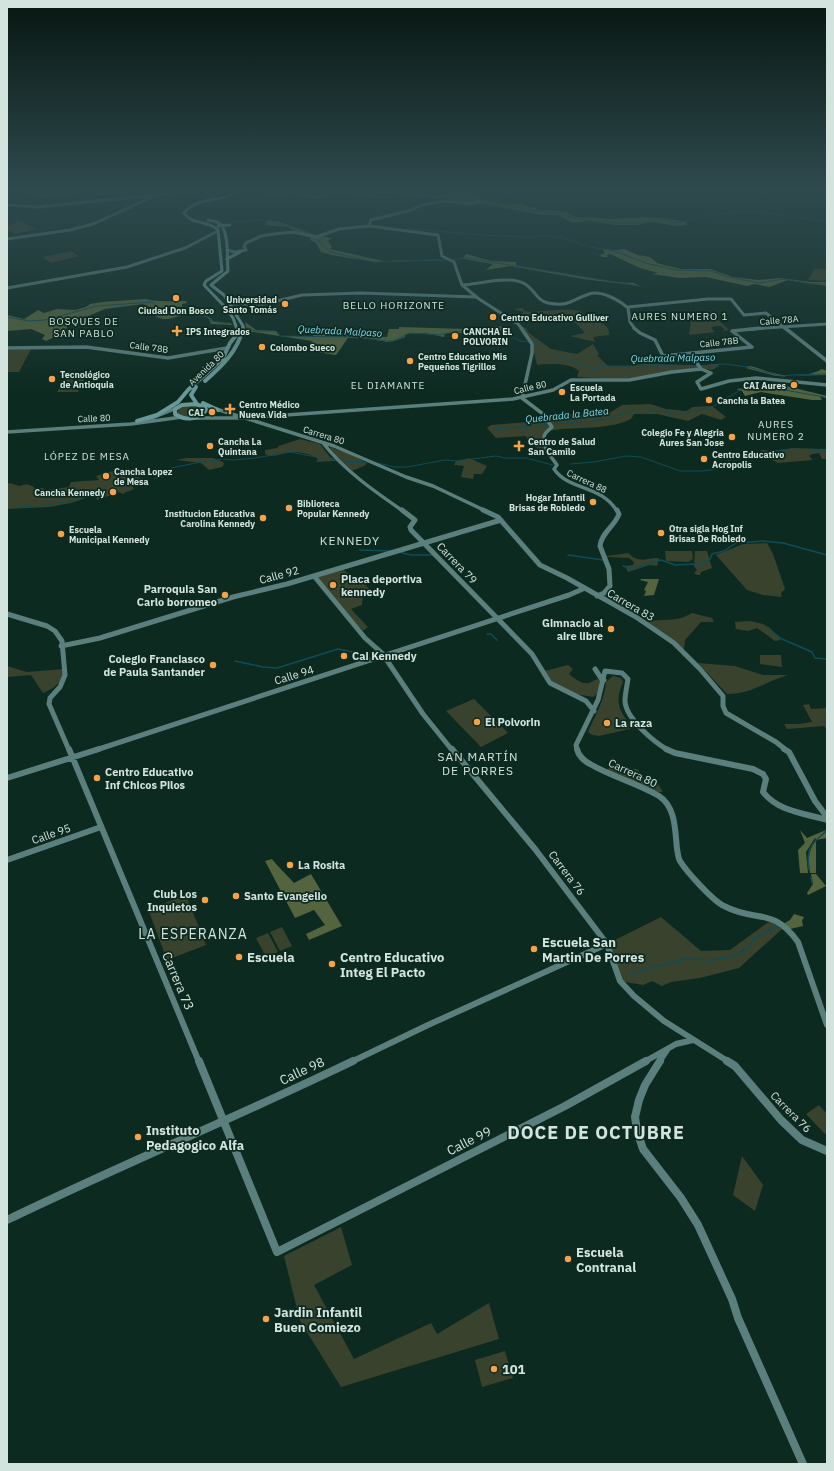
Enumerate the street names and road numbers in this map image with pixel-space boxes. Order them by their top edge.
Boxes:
street label: Calle 78A [759,313,799,327]
street label: Calle 78B [699,334,739,350]
street label: Calle 78B [129,339,169,355]
street label: Avenida 80 [186,348,226,388]
street label: Calle 80 [513,378,547,396]
street label: Calle 80 [77,412,111,424]
street label: Carrera 80 [302,423,346,447]
street label: Carrera 88 [565,467,609,495]
street label: Carrera 79 [434,539,480,587]
street label: Calle 92 [258,563,300,587]
street label: Carrera 83 [605,586,657,624]
street label: Calle 94 [273,662,316,688]
street label: Carrera 80 [606,756,660,790]
street label: Calle 95 [30,821,72,847]
street label: Carrera 76 [546,848,588,898]
street label: Carrera 73 [158,949,198,1013]
street label: Calle 98 [277,1053,327,1089]
street label: Carrera 76 [768,1089,814,1135]
street label: Calle 99 [444,1123,494,1159]

